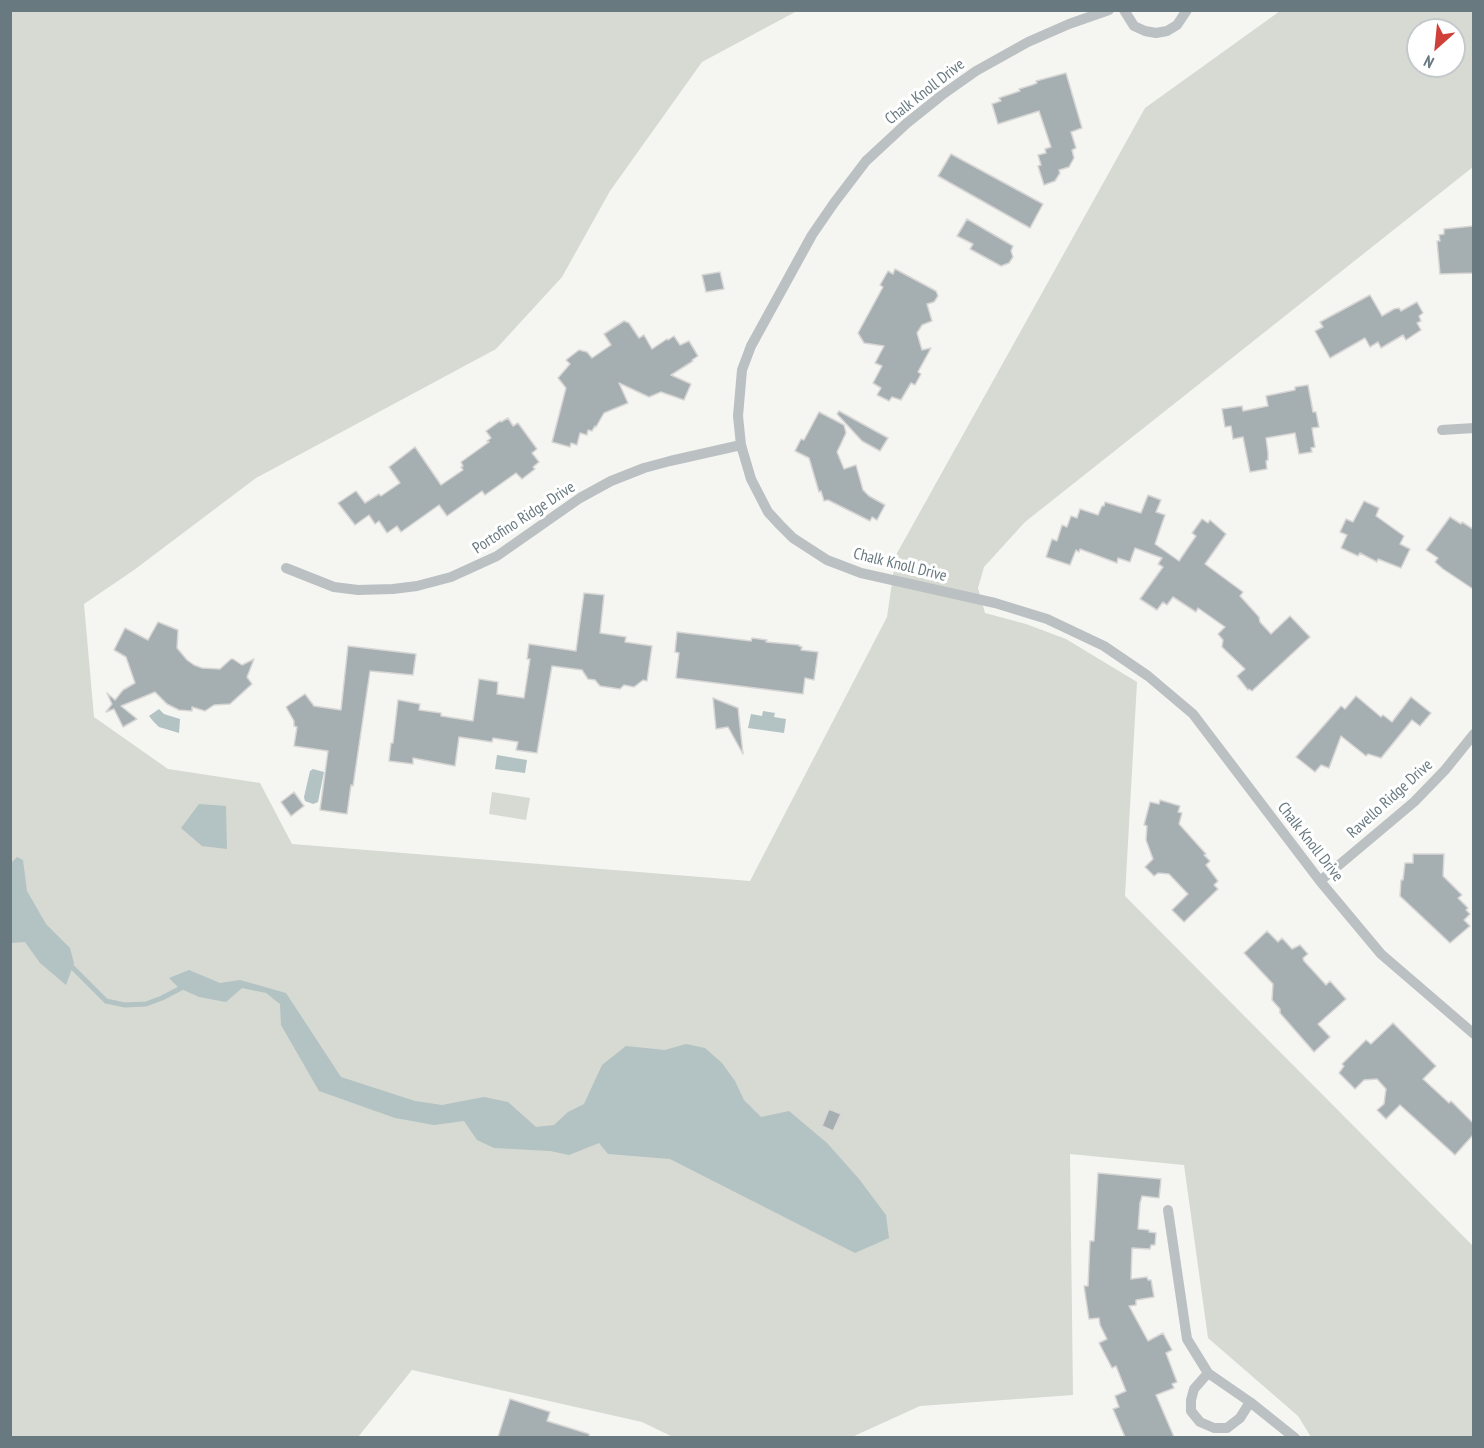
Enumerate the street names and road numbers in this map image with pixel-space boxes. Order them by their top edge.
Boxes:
street label: Chalk Knoll Drive [881,55,969,129]
street label: Portofino Ridge Drive [469,478,579,558]
street label: Chalk Knoll Drive [851,544,949,586]
street label: Ravello Ridge Drive [1343,755,1437,843]
street label: Chalk Knoll Drive [1273,798,1347,886]

